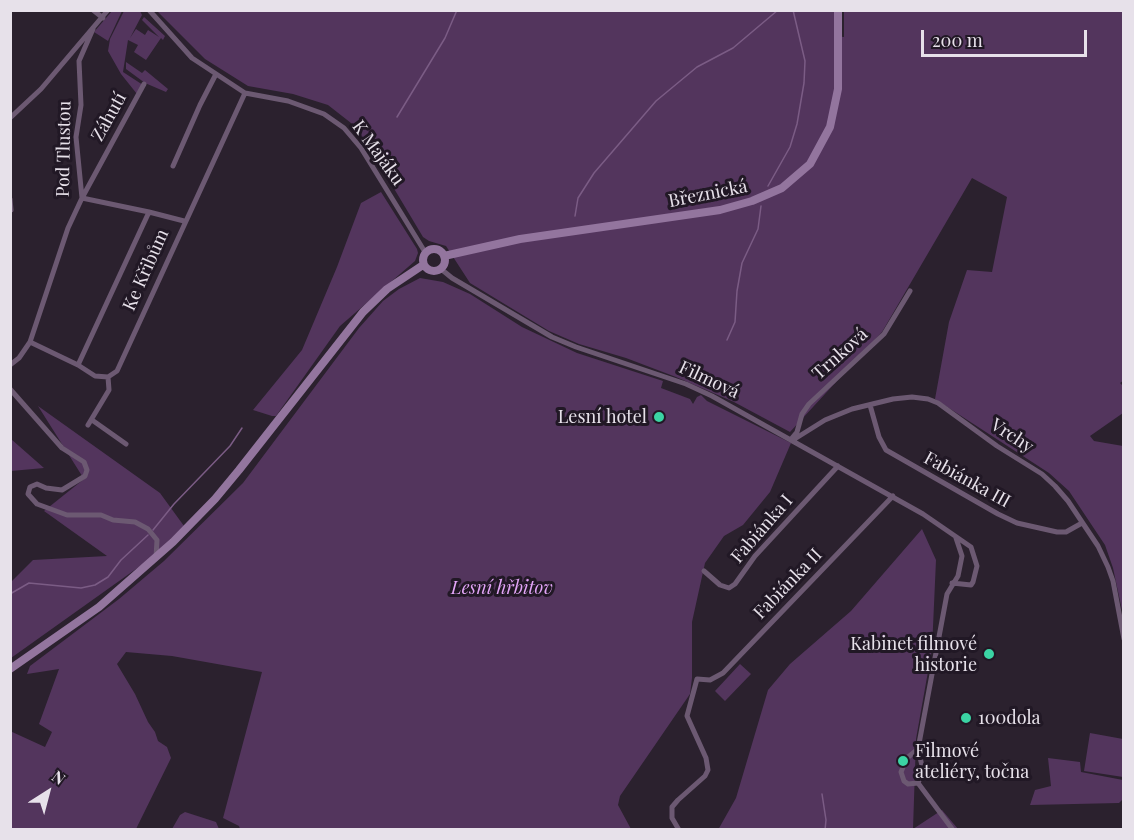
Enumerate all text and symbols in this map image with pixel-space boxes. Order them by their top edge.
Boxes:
scale bar [924,18,1090,56]
text: 200 m [932,28,983,52]
street label: Záhutí [87,89,131,145]
street label: Pod Tlustou [52,101,76,197]
street label: K Majáku [347,116,409,190]
street label: Březnická [667,176,749,212]
street label: Ke Křibům [118,226,174,314]
street label: Trnková [808,324,872,384]
street label: Filmová [675,357,743,403]
place label: Lesní hotel [558,406,647,428]
marker: Lesní hotel [652,410,666,424]
street label: Vrchy [987,414,1037,458]
street label: Fabiánka III [920,447,1014,513]
street label: Fabiánka I [727,490,797,568]
street label: Fabiánka II [749,544,827,624]
park label: Lesní hřbitov [451,577,553,599]
place label: Kabinet filmové historie [850,633,977,676]
marker: Kabinet filmové historie [982,647,996,661]
place label: 100dola [978,707,1041,729]
marker: 100dola [959,711,973,725]
place label: Filmové ateliéry, točna [915,740,1029,783]
marker: Filmové ateliéry, točna [896,754,910,768]
north arrow [18,762,78,822]
text: N [48,765,70,789]

